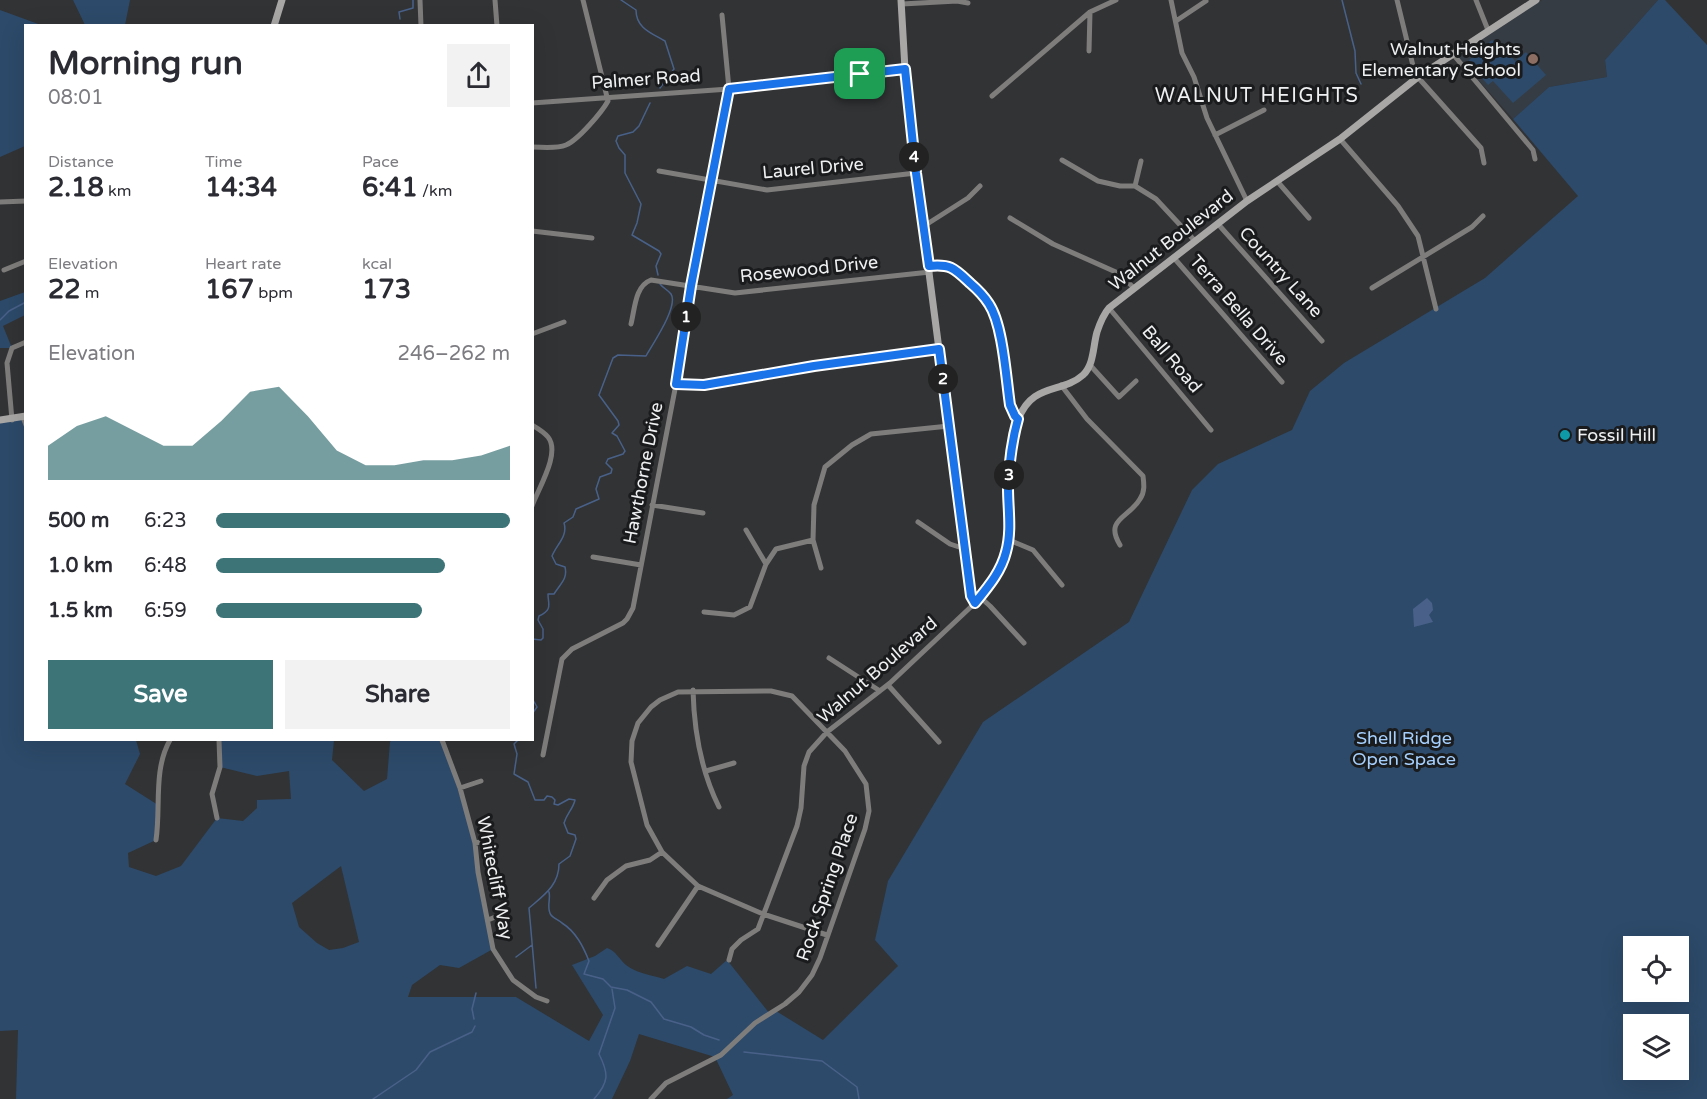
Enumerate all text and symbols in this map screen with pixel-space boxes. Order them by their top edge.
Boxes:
place label: Walnut Heights Elementary School [1361,38,1521,81]
text: Morning run [48,44,243,83]
button: share [447,44,510,107]
pin [834,48,885,99]
marker: Walnut Heights Elementary School [1526,52,1540,66]
icon: arrive [843,57,876,90]
street label: Palmer Road [590,64,702,94]
district label: WALNUT HEIGHTS [1155,84,1359,108]
text: 08:01 [48,86,103,110]
pin: 4 [899,142,929,172]
text: 4 [909,147,919,167]
text: Distance [48,152,114,172]
text: Time [205,152,242,172]
text: Pace [362,152,399,172]
street label: Laurel Drive [761,153,865,183]
text: 2.18 [48,172,104,203]
text: 14:34 [205,172,277,203]
text: 6:41 [362,172,418,203]
text: km [104,181,131,201]
text: /km [418,181,452,201]
street label: Walnut Boulevard [1104,185,1238,295]
street label: Country Lane [1234,222,1328,322]
street label: Terra Bella Drive [1185,250,1293,370]
street label: Rosewood Drive [739,251,879,287]
text: Elevation [48,254,118,274]
text: Heart rate [205,254,281,274]
text: kcal [362,254,392,274]
text: 22 [48,274,81,305]
text: 167 [205,274,254,305]
text: 173 [362,274,411,305]
text: m [81,283,100,303]
text: bpm [254,283,293,303]
pin: 1 [671,302,701,332]
text: 1 [681,307,691,327]
street label: Ball Road [1137,321,1207,397]
text: Elevation [48,342,135,366]
text: 246–262 m [397,342,510,366]
pin: 2 [928,364,958,394]
text: 2 [938,369,948,389]
street label: Hawthorne Drive [618,400,668,546]
place label: Fossil Hill [1577,424,1656,446]
marker: Fossil Hill [1558,428,1572,442]
pin: 3 [994,460,1024,490]
text: 3 [1004,465,1014,485]
text: 500 m [48,509,109,533]
text: 6:23 [144,509,187,533]
text: 1.0 km [48,554,113,578]
text: 6:48 [144,554,187,578]
text: 1.5 km [48,599,113,623]
text: 6:59 [144,599,187,623]
street label: Walnut Boulevard [812,612,942,728]
button: Save [48,660,273,729]
button: Share [285,660,510,729]
park label: Shell Ridge Open Space [1352,727,1456,770]
street label: Rock Spring Place [791,810,863,964]
street label: Whitecliff Way [472,815,518,942]
map controls [1623,936,1689,1080]
button: locate [1623,936,1689,1002]
button: layers [1623,1014,1689,1080]

